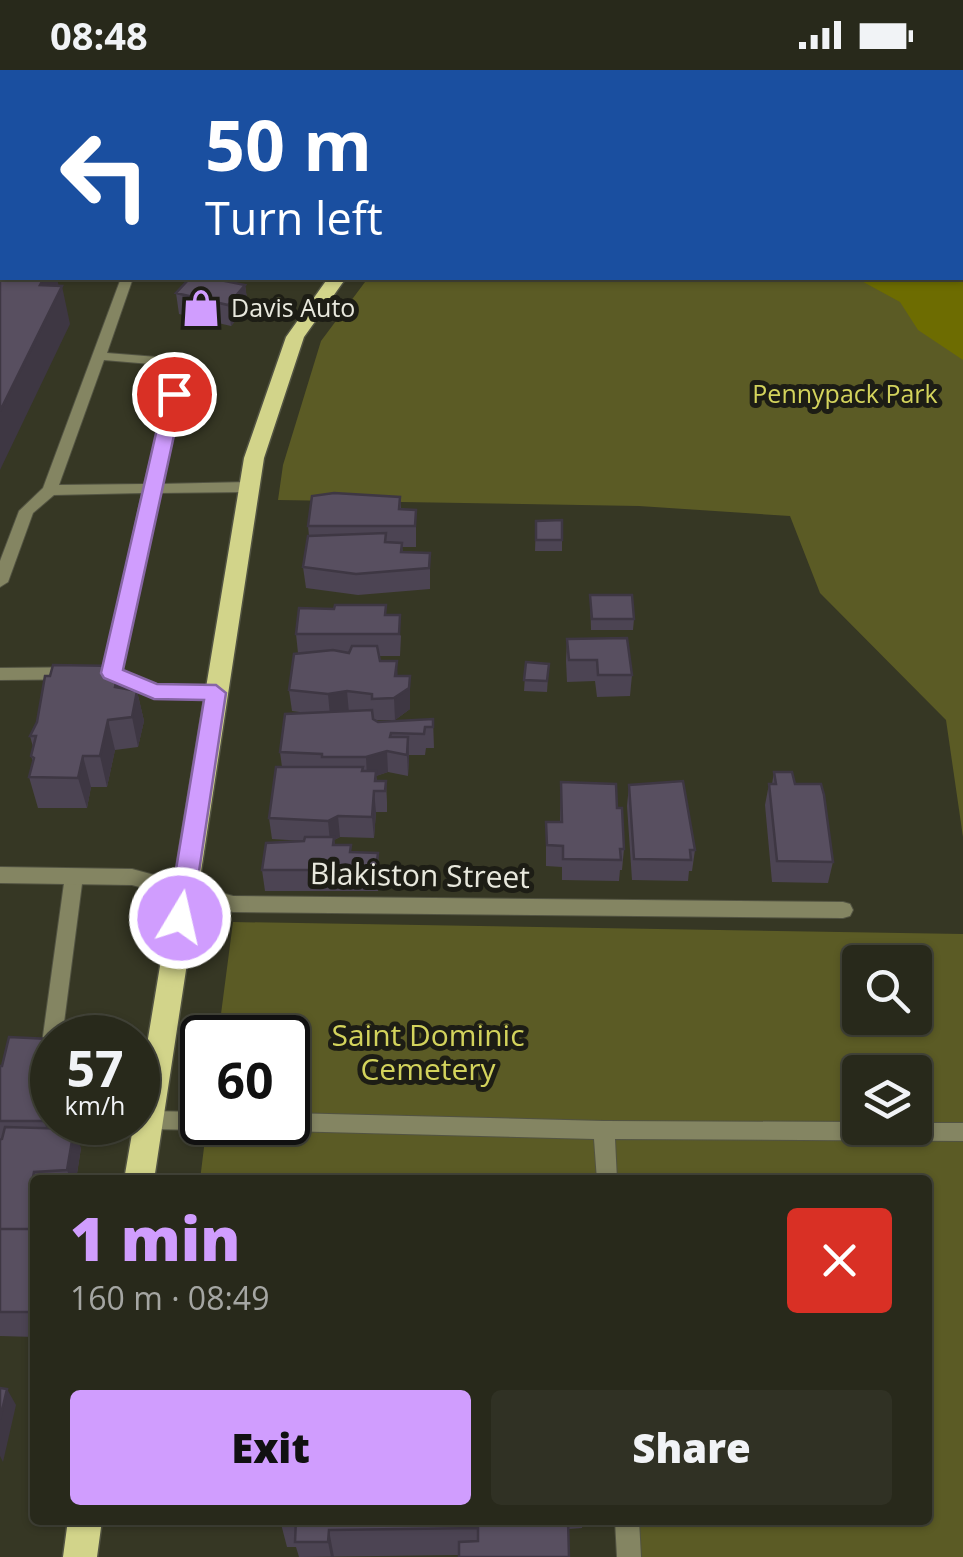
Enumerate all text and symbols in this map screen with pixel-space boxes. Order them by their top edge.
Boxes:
text: 08:48 [50,9,148,61]
text: 50 m [205,96,372,192]
icon: left [40,110,170,240]
text: Turn left [205,187,383,248]
shop icon: Davis Auto [180,287,222,329]
place label: Davis Auto [231,290,355,324]
pin [132,352,217,437]
icon: arrive [147,367,202,422]
park label: Pennypack Park [752,376,938,410]
street label: Blakiston Street [310,852,530,897]
position arrow [128,866,232,970]
map controls [842,945,932,1145]
button: search [842,945,932,1035]
park label: Saint Dominic Cemetery [331,1014,525,1089]
speed limit sign: 60 [180,1015,310,1145]
text: 57 [66,1034,124,1102]
button: layers [842,1055,932,1145]
text: km/h [65,1088,125,1122]
text: 1 min [70,1197,240,1279]
button: close [787,1208,892,1313]
text: 160 m · 08:49 [70,1276,269,1319]
button: Exit [70,1390,471,1505]
button: Share [491,1390,892,1505]

